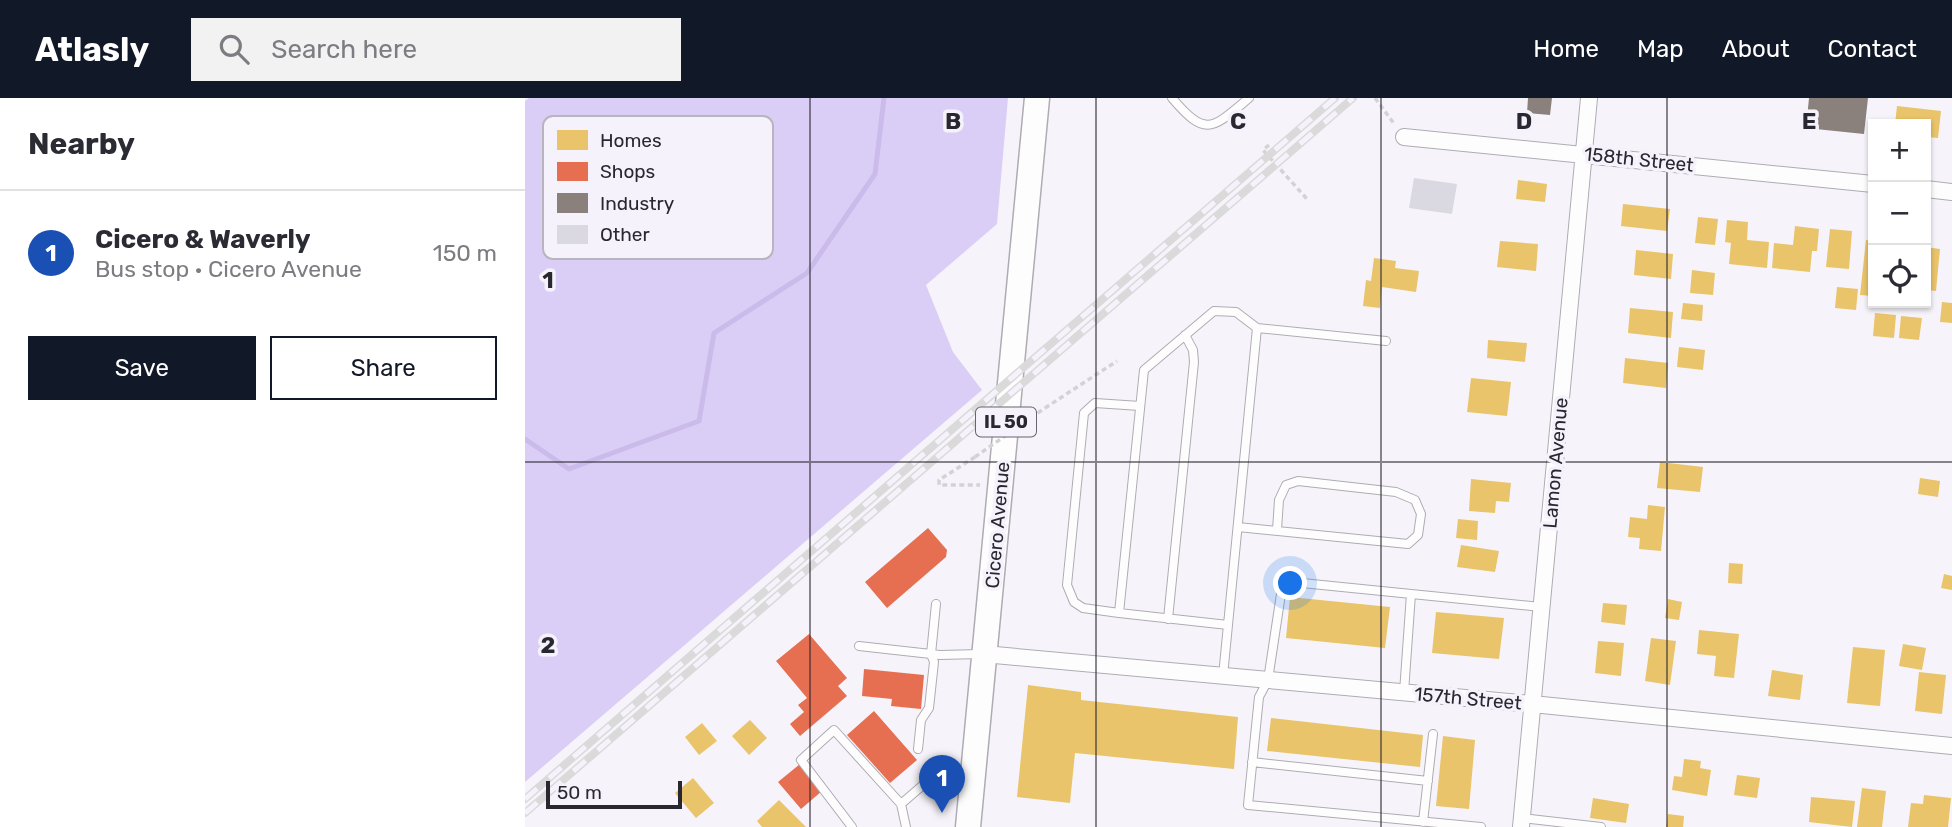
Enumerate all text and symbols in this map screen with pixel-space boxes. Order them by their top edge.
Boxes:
search box [191,18,681,81]
text: Atlasly [35,30,149,69]
icon: search [215,30,253,68]
text: Search here [271,34,417,65]
text: Home [1533,35,1599,63]
text: Map [1637,35,1684,63]
text: About [1722,35,1790,63]
text: Contact [1828,35,1917,63]
text: B [945,107,961,135]
text: C [1230,107,1246,135]
text: D [1516,107,1532,135]
text: E [1802,107,1816,135]
legend [543,116,773,259]
map controls [1868,119,1931,308]
button: + [1868,119,1931,182]
text: Nearby [28,126,135,162]
text: Homes [600,129,662,152]
street label: 158th Street [1583,142,1695,177]
text: Shops [600,160,655,183]
button: − [1868,182,1931,245]
text: Industry [600,192,674,215]
text: Other [600,223,651,246]
text: Cicero & Waverly [95,224,310,255]
text: 1 [45,239,57,267]
text: 150 m [433,239,497,267]
button: locate [1868,245,1931,308]
text: Bus stop · Cicero Avenue [95,255,362,283]
text: 1 [542,266,554,294]
button: Save [28,336,256,400]
button: Share [270,336,497,400]
street label: Lamon Avenue [1538,397,1573,529]
road number: IL 50 [976,408,1036,436]
street label: Cicero Avenue [981,461,1014,589]
your location [1273,566,1307,600]
text: 2 [541,631,555,659]
street label: 157th Street [1413,682,1523,715]
pin: 1 [919,755,965,813]
scale bar [546,778,683,810]
text: 50 m [557,781,602,804]

